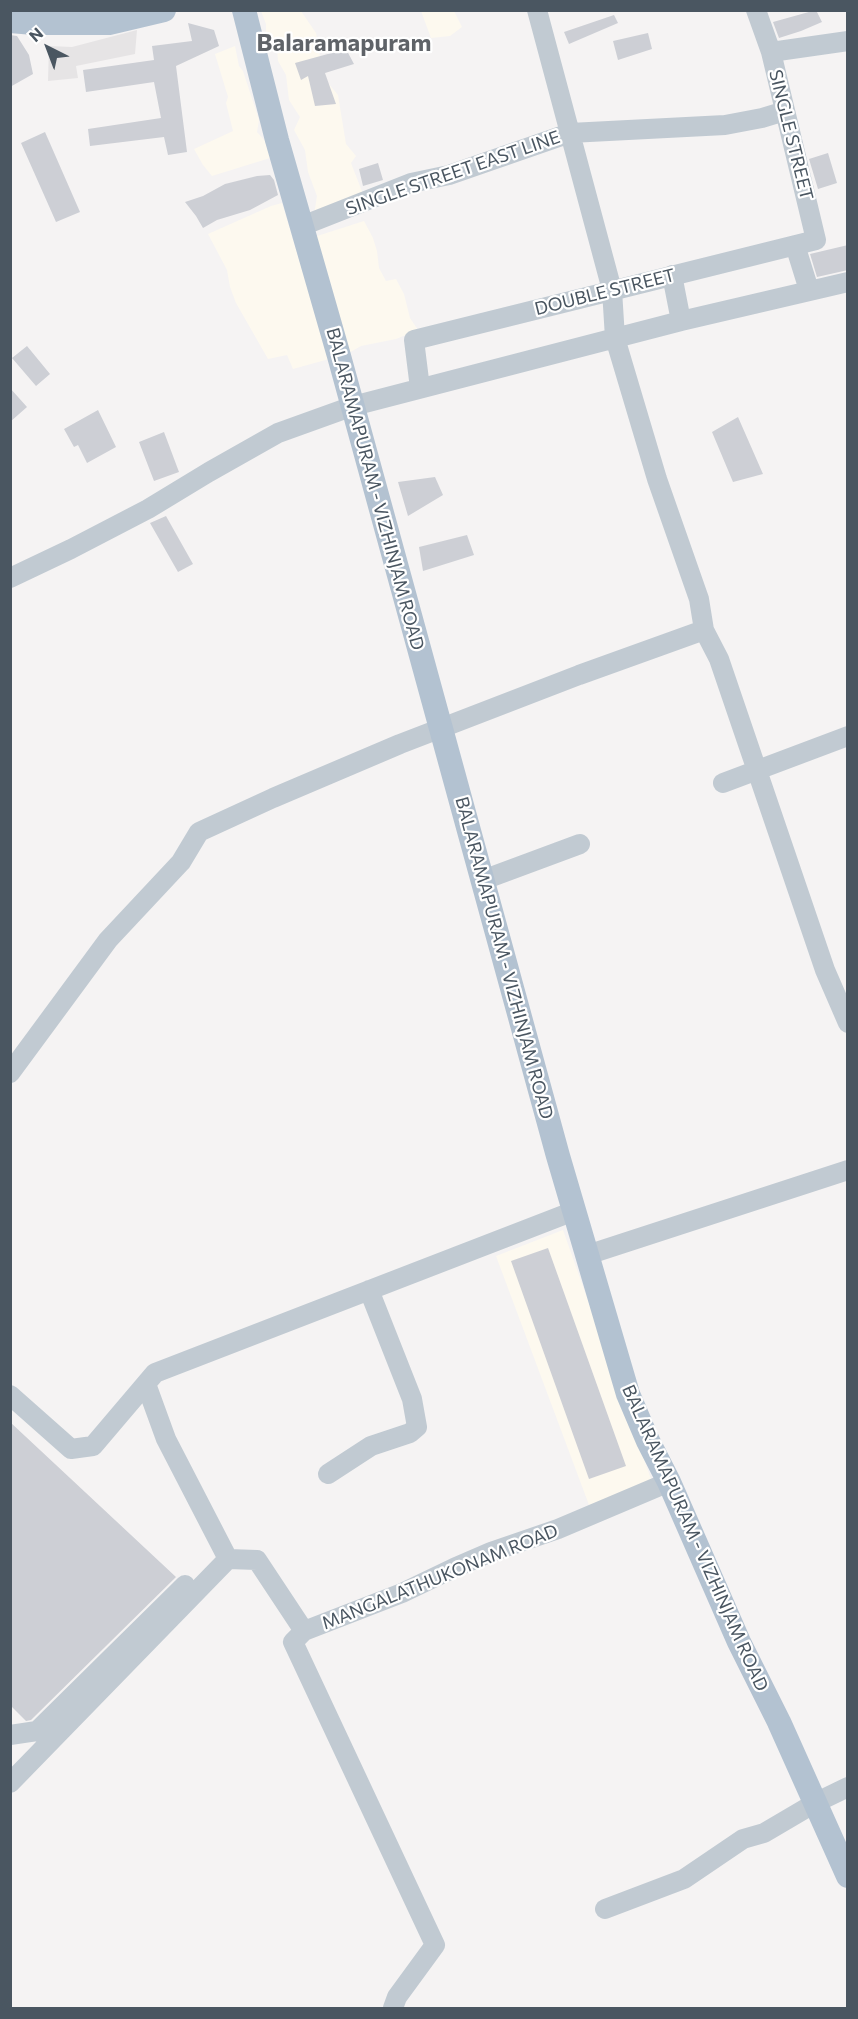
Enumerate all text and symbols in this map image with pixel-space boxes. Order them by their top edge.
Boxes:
north arrow [18,18,78,78]
text: N [25,23,46,45]
district label: Balaramapuram [257,29,431,57]
street label: SINGLE STREET [764,68,818,202]
street label: SINGLE STREET EAST LINE [343,126,563,220]
street label: DOUBLE STREET [533,264,677,320]
street label: BALARAMAPURAM - VIZHINJAM ROAD [321,325,429,653]
street label: BALARAMAPURAM - VIZHINJAM ROAD [450,794,558,1122]
street label: BALARAMAPURAM - VIZHINJAM ROAD [617,1381,773,1695]
street label: MANGALATHUKONAM ROAD [319,1520,561,1634]

